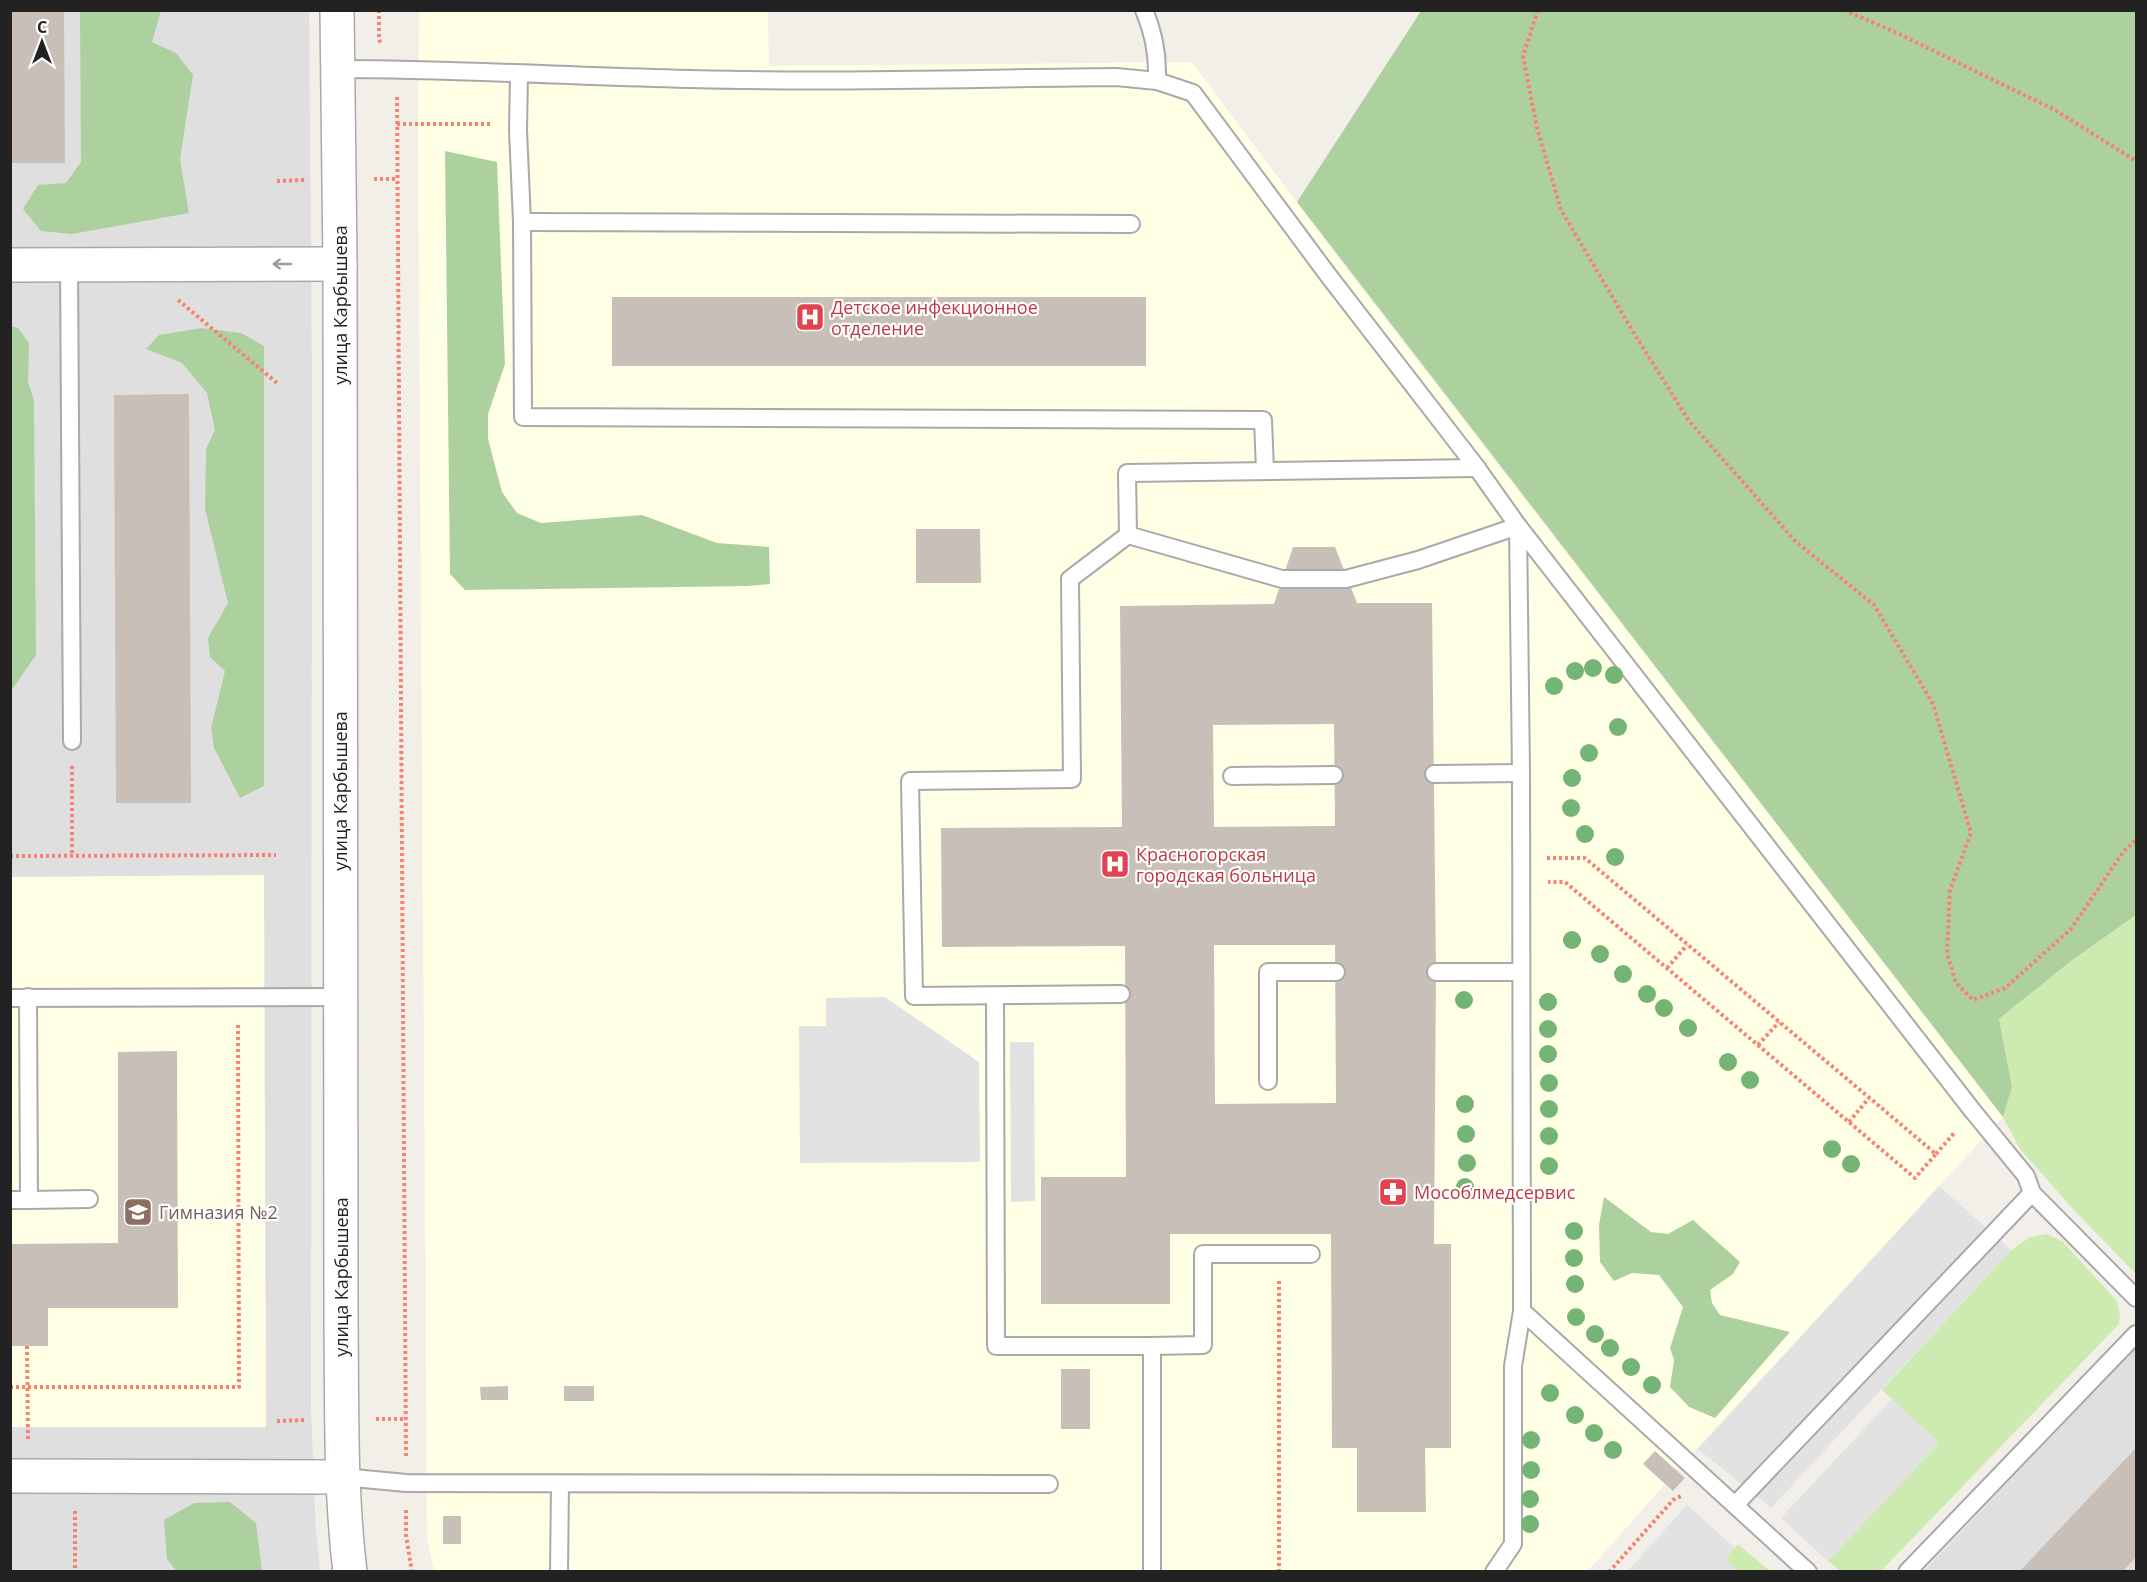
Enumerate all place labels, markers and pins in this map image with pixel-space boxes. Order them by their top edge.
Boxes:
place label: Детское инфекционное отделение [831,295,1038,340]
hospital icon: Детское инфекционное отделение [794,301,826,333]
place label: Красногорская городская больница [1136,842,1316,887]
hospital icon: Красногорская городская больница [1099,848,1131,880]
pharmacy icon: Мособлмедсервис [1377,1176,1409,1208]
place label: Мособлмедсервис [1414,1180,1576,1204]
school or university icon: Гимназия №2 [122,1196,154,1228]
place label: Гимназия №2 [159,1200,278,1224]

